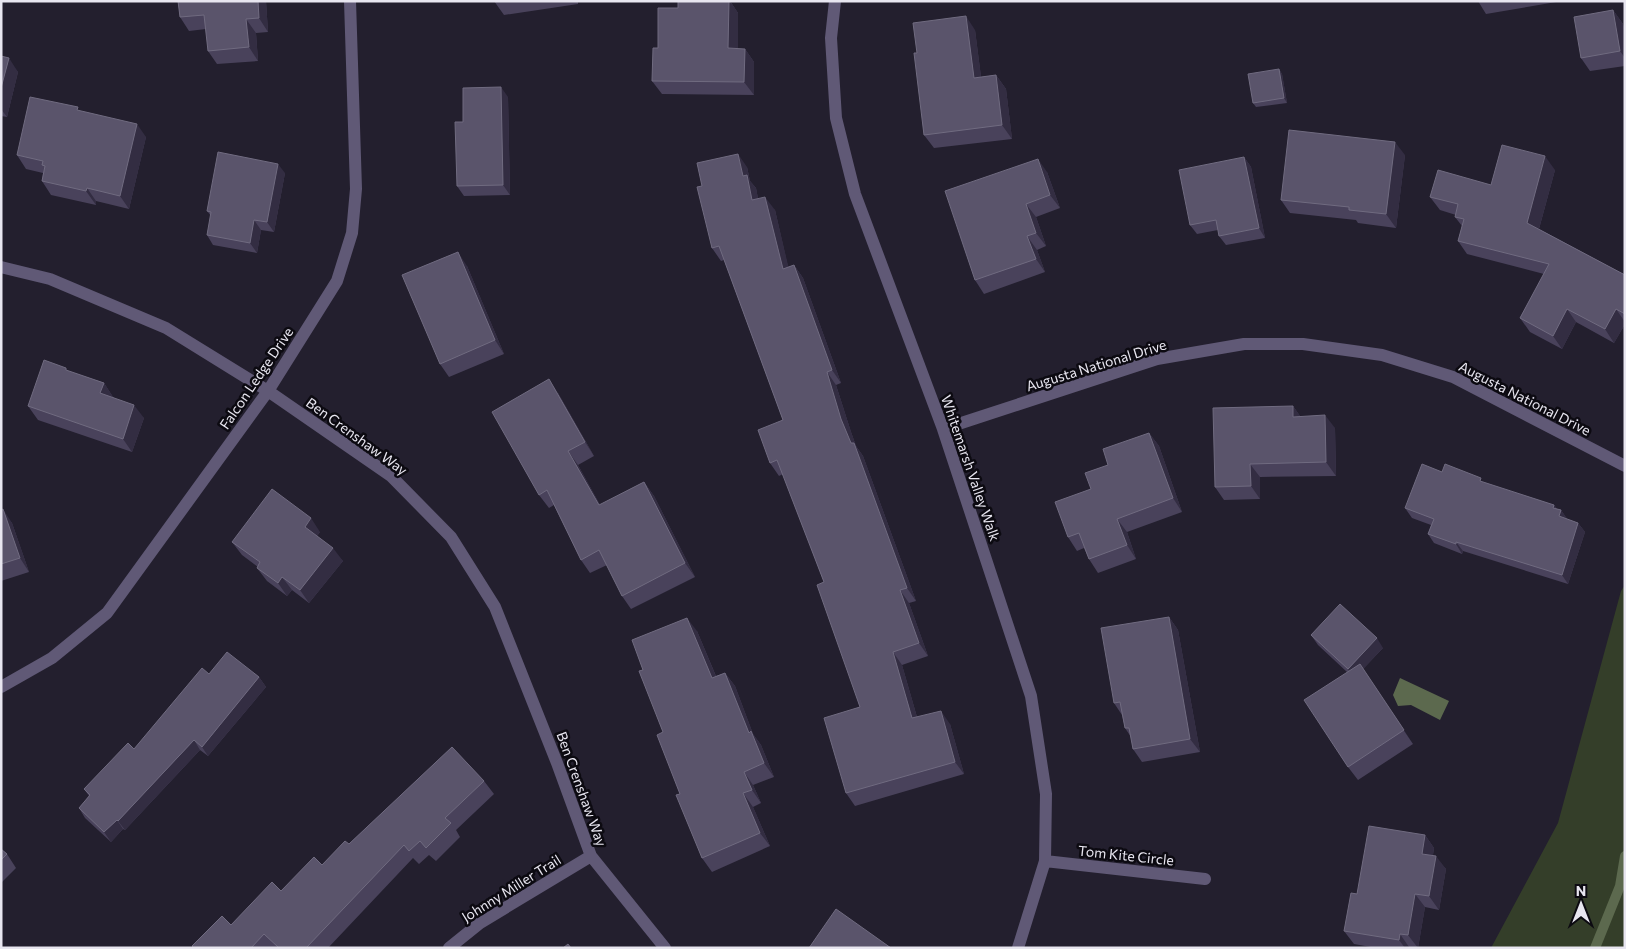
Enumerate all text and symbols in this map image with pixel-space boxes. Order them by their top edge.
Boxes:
street label: Falcon Ledge Drive [216,324,296,432]
street label: Augusta National Drive [1024,336,1168,394]
street label: Augusta National Drive [1456,357,1594,439]
street label: Whitemarsh Valley Walk [938,393,1004,544]
street label: Ben Crenshaw Way [303,394,411,478]
street label: Ben Crenshaw Way [553,729,611,849]
street label: Tom Kite Circle [1077,842,1175,868]
street label: Johnny Miller Trail [458,851,564,925]
north arrow [1556,879,1606,929]
text: N [1576,882,1586,899]

